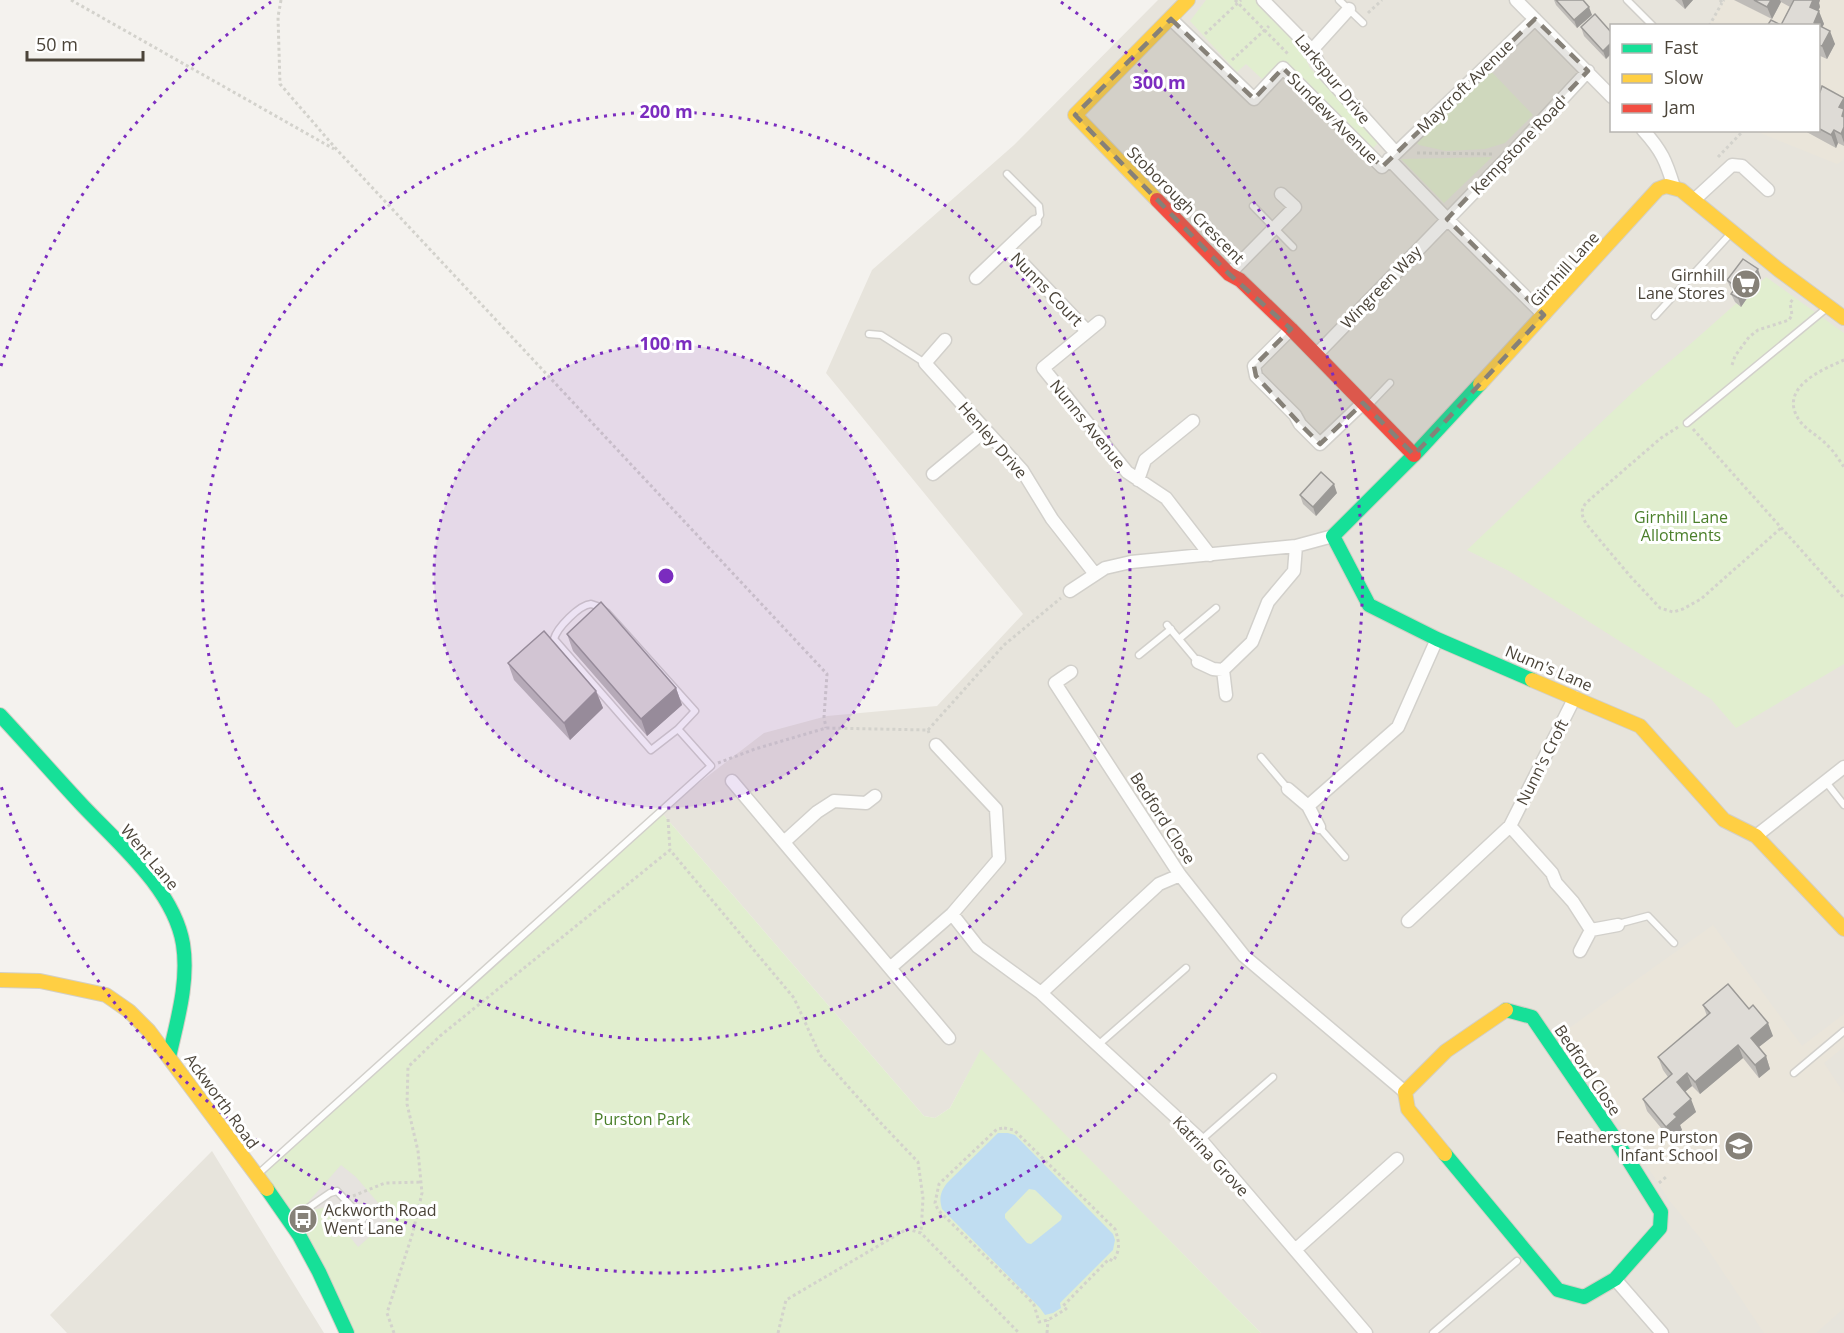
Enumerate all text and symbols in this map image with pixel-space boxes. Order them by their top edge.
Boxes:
scale bar [27,24,142,62]
legend [1610,24,1820,132]
street label: Larkspur Drive [1290,30,1376,128]
text: 50 m [36,32,78,56]
street label: Maycroft Avenue [1412,34,1518,138]
text: Fast [1664,35,1698,59]
text: Slow [1664,65,1703,89]
street label: Sundew Avenue [1283,68,1383,168]
text: 300 m [1132,70,1186,94]
street label: Kempstone Road [1466,93,1570,199]
text: Jam [1662,95,1696,119]
text: 200 m [639,99,693,123]
street label: Stoborough Crescent [1123,142,1250,269]
street label: Girnhill Lane [1524,227,1604,311]
street label: Wingreen Way [1336,240,1427,333]
street label: Nunns Court [1006,247,1088,331]
place label: Girnhill Lane Stores [1638,264,1725,304]
supermarket icon: Girnhill Lane Stores [1730,268,1762,300]
text: 100 m [639,331,693,355]
street label: Nunns Avenue [1045,375,1131,473]
street label: Henley Drive [954,397,1032,483]
park label: Girnhill Lane Allotments [1634,506,1728,546]
centre of rings [656,566,676,586]
street label: Nunn's Lane [1502,640,1596,696]
street label: Nunn's Croft [1511,715,1573,809]
street label: Bedford Close [1125,768,1201,868]
street label: Went Lane [116,819,184,895]
street label: Bedford Close [1550,1020,1626,1120]
street label: Ackworth Road [180,1049,264,1153]
park label: Purston Park [594,1108,691,1130]
street label: Katrina Grove [1168,1111,1254,1201]
place label: Featherstone Purston Infant School [1556,1126,1718,1166]
school or university icon: Featherstone Purston Infant School [1723,1130,1755,1162]
place label: Ackworth Road Went Lane [324,1199,437,1239]
bus stop icon: Ackworth Road Went Lane [287,1203,319,1235]

